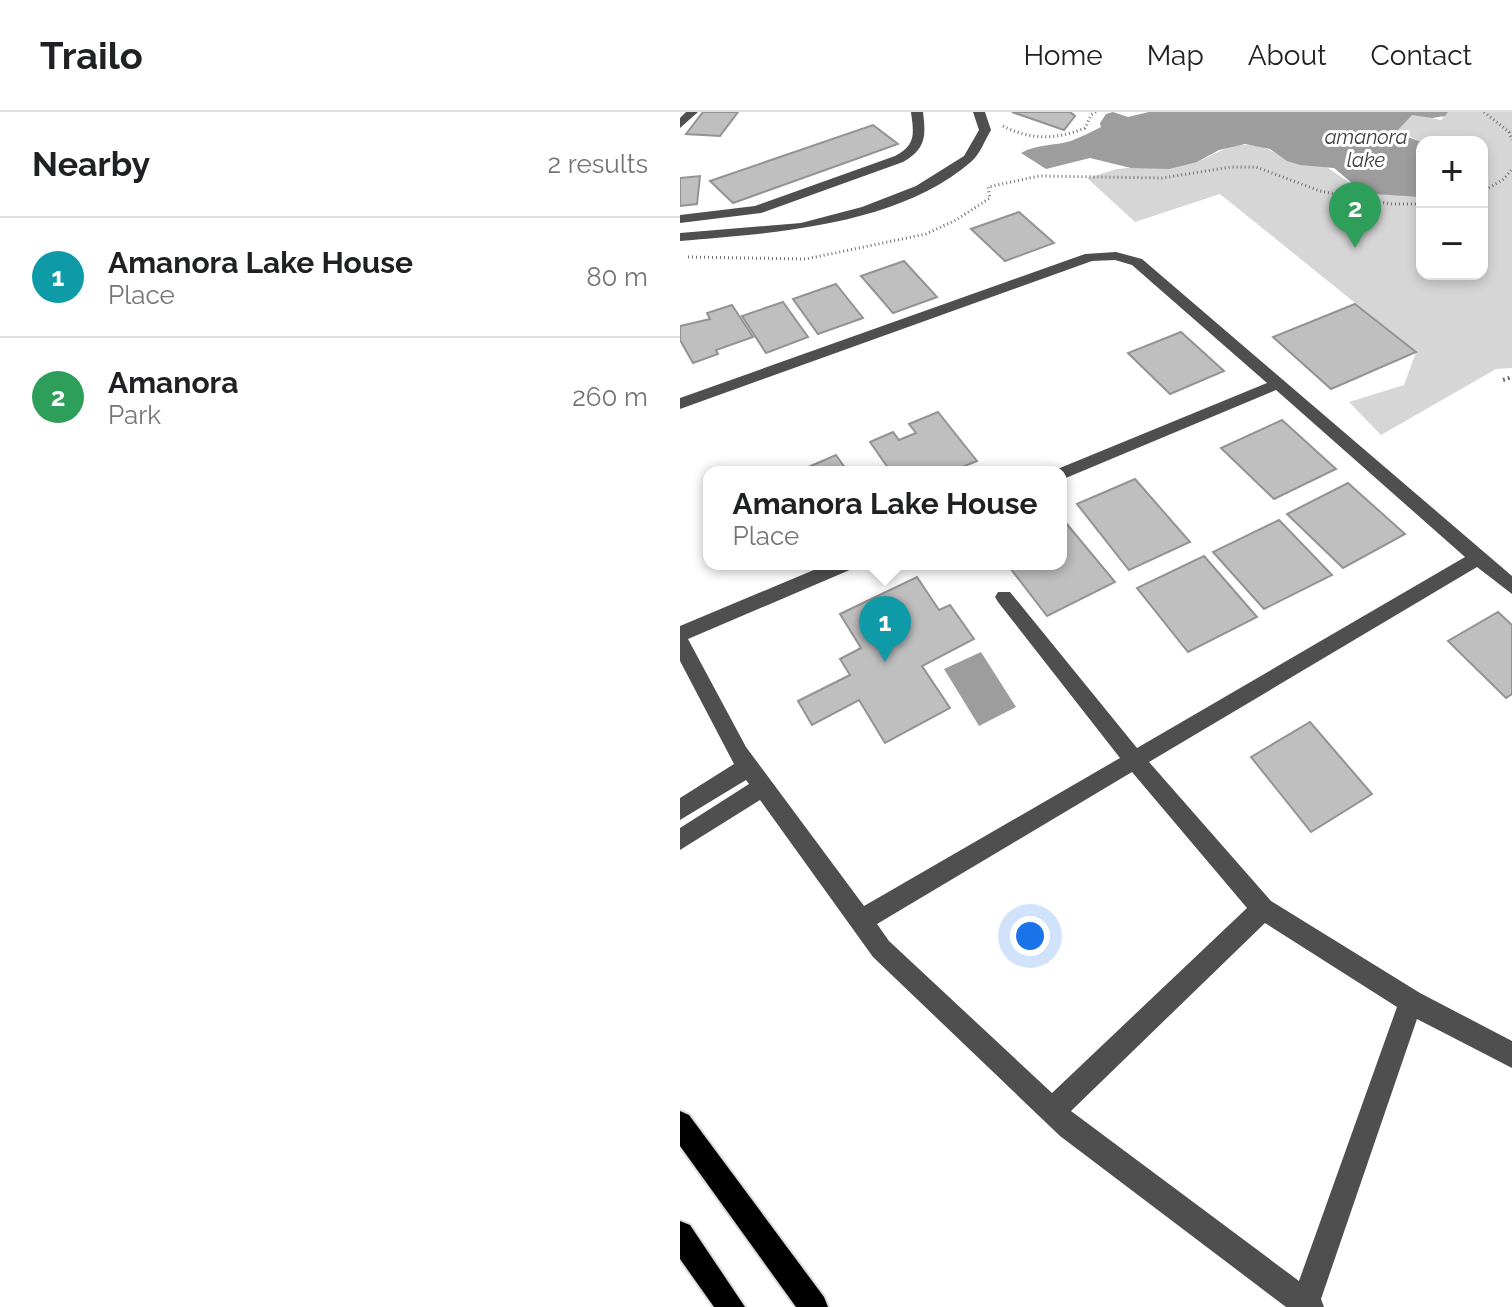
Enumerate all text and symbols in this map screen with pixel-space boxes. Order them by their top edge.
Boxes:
text: Trailo [40,33,143,78]
text: Home [1023,39,1103,72]
text: Map [1147,39,1204,72]
text: About [1248,39,1327,72]
text: Contact [1371,39,1472,72]
water label: amanora lake [1325,125,1407,172]
map controls [1416,136,1488,280]
button: + [1416,136,1488,208]
text: Nearby [32,144,150,184]
text: 2 results [548,149,648,179]
pin: 2 [1329,182,1381,248]
button: − [1416,208,1488,280]
text: Amanora Lake House [108,245,413,280]
text: 1 [52,262,64,292]
text: 80 m [586,262,648,292]
text: Place [108,280,175,310]
text: Amanora [108,365,238,400]
text: 2 [51,382,65,412]
text: 260 m [572,382,648,412]
text: Park [108,400,161,430]
popup [703,466,1067,570]
text: Amanora Lake House [732,486,1038,521]
text: Place [732,521,799,551]
pin: 1 [859,596,911,662]
your location [1010,916,1050,956]

